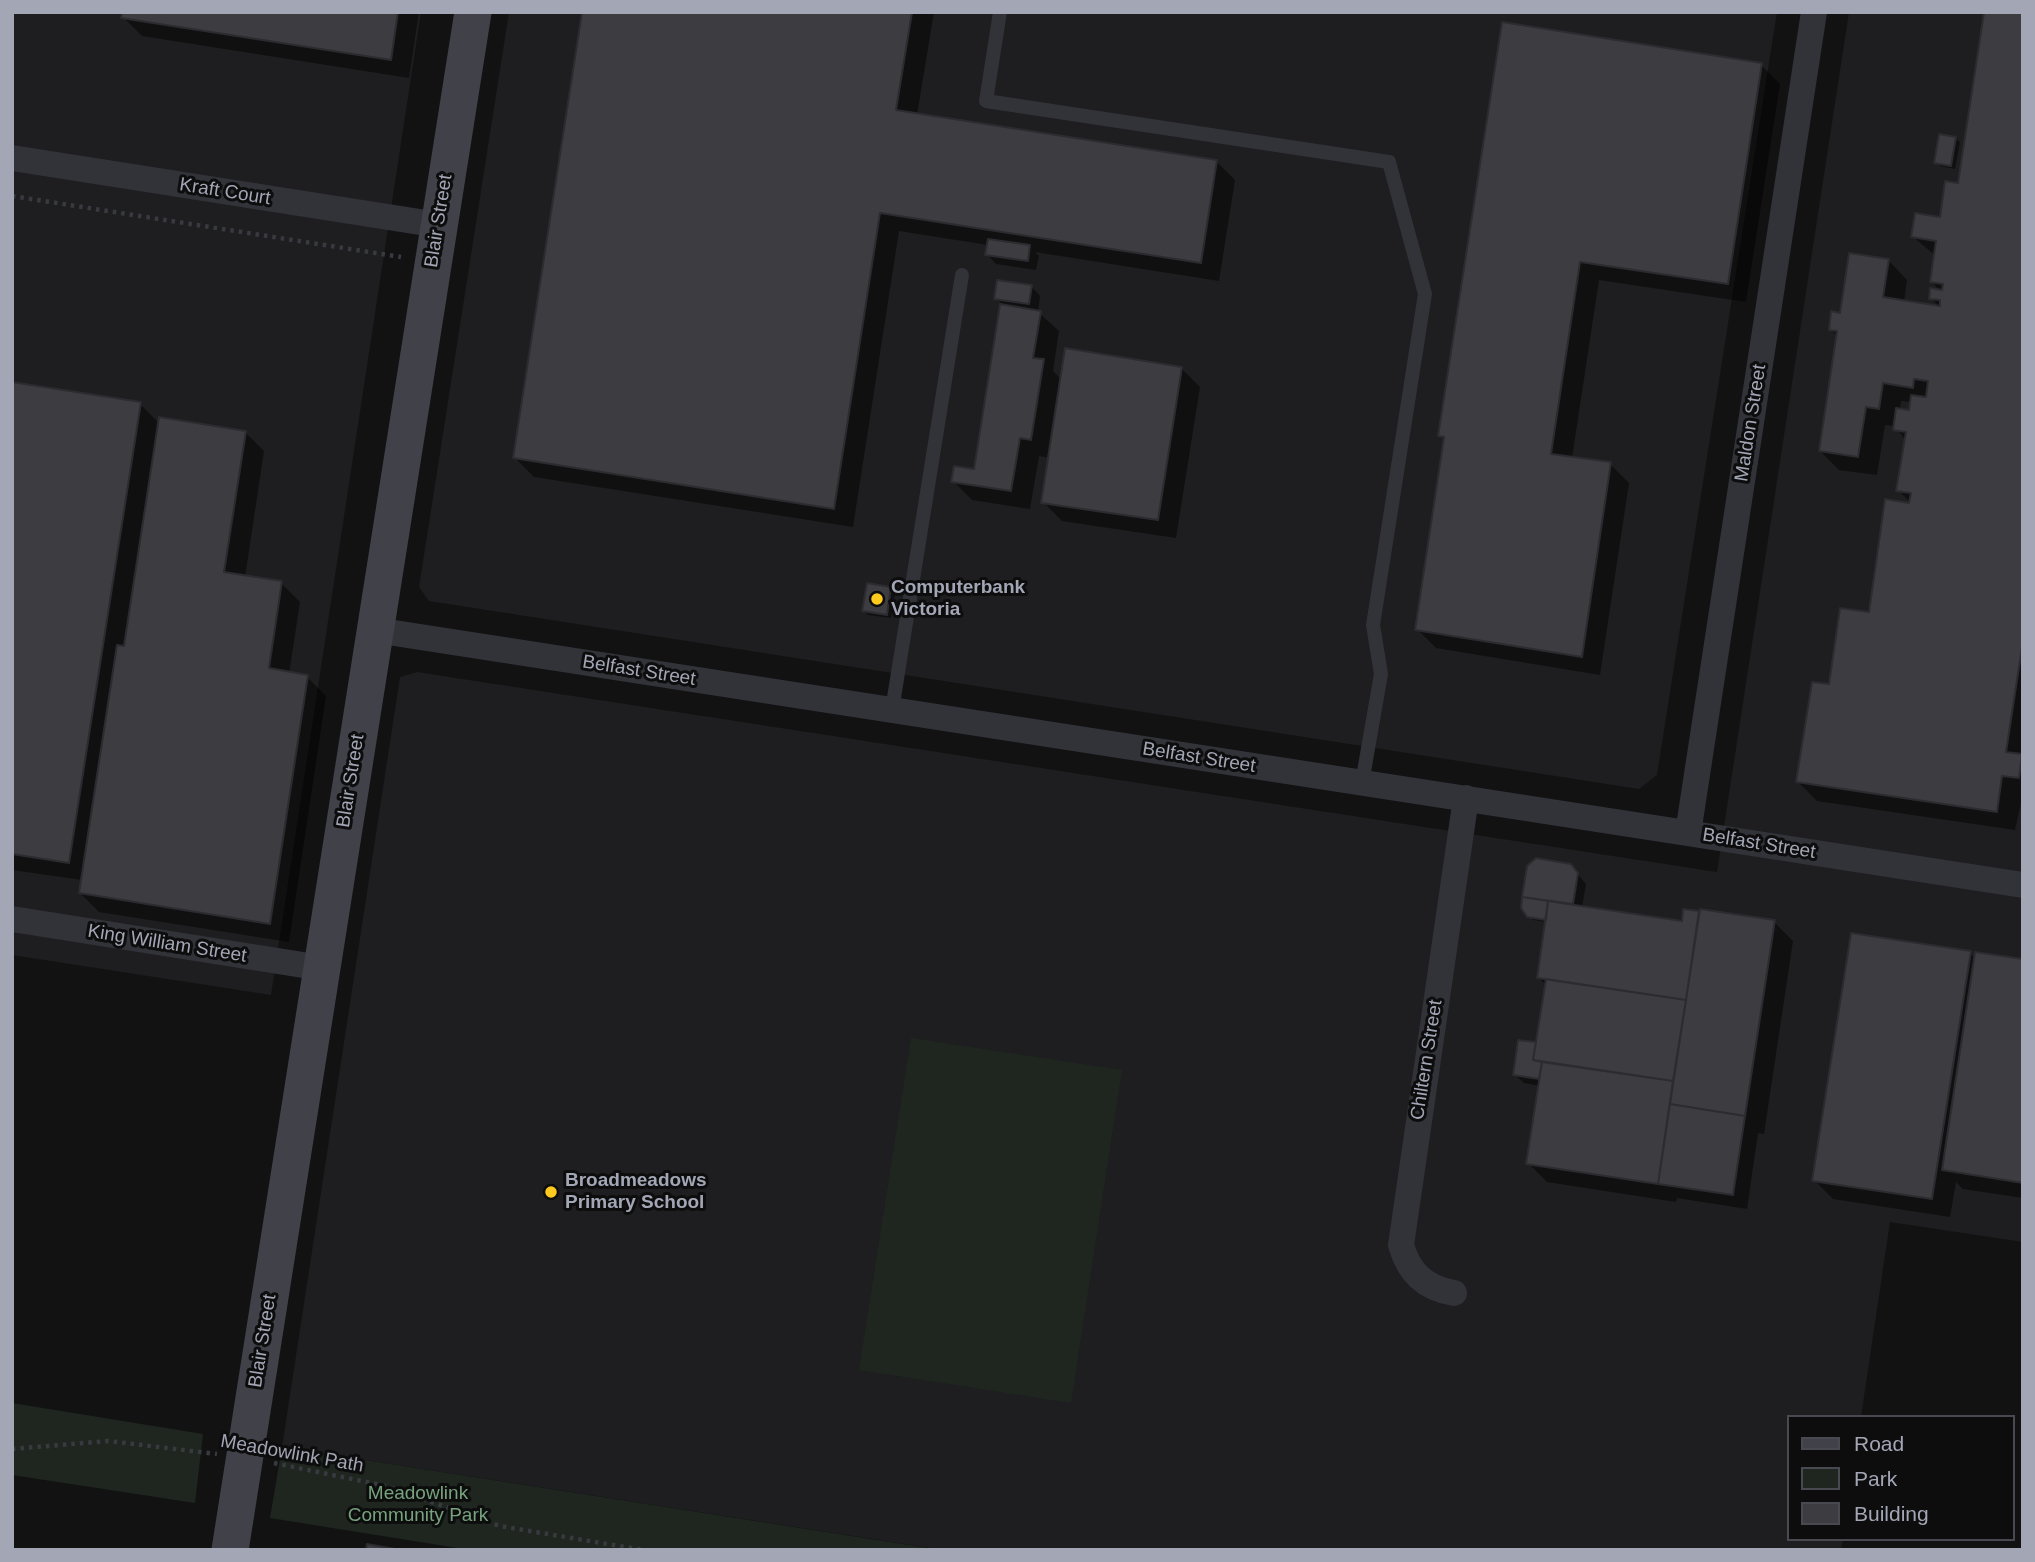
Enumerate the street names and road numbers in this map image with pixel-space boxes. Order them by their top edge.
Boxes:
street label: Blair Street [420,173,458,269]
street label: Kraft Court [178,174,272,210]
street label: Maldon Street [1730,363,1772,483]
street label: Belfast Street [581,651,697,691]
street label: Blair Street [332,733,370,829]
street label: Belfast Street [1141,738,1257,778]
street label: Belfast Street [1701,824,1817,864]
street label: King William Street [86,920,248,968]
street label: Chiltern Street [1406,998,1448,1122]
street label: Blair Street [244,1293,282,1389]
street label: Meadowlink Path [219,1430,365,1478]

